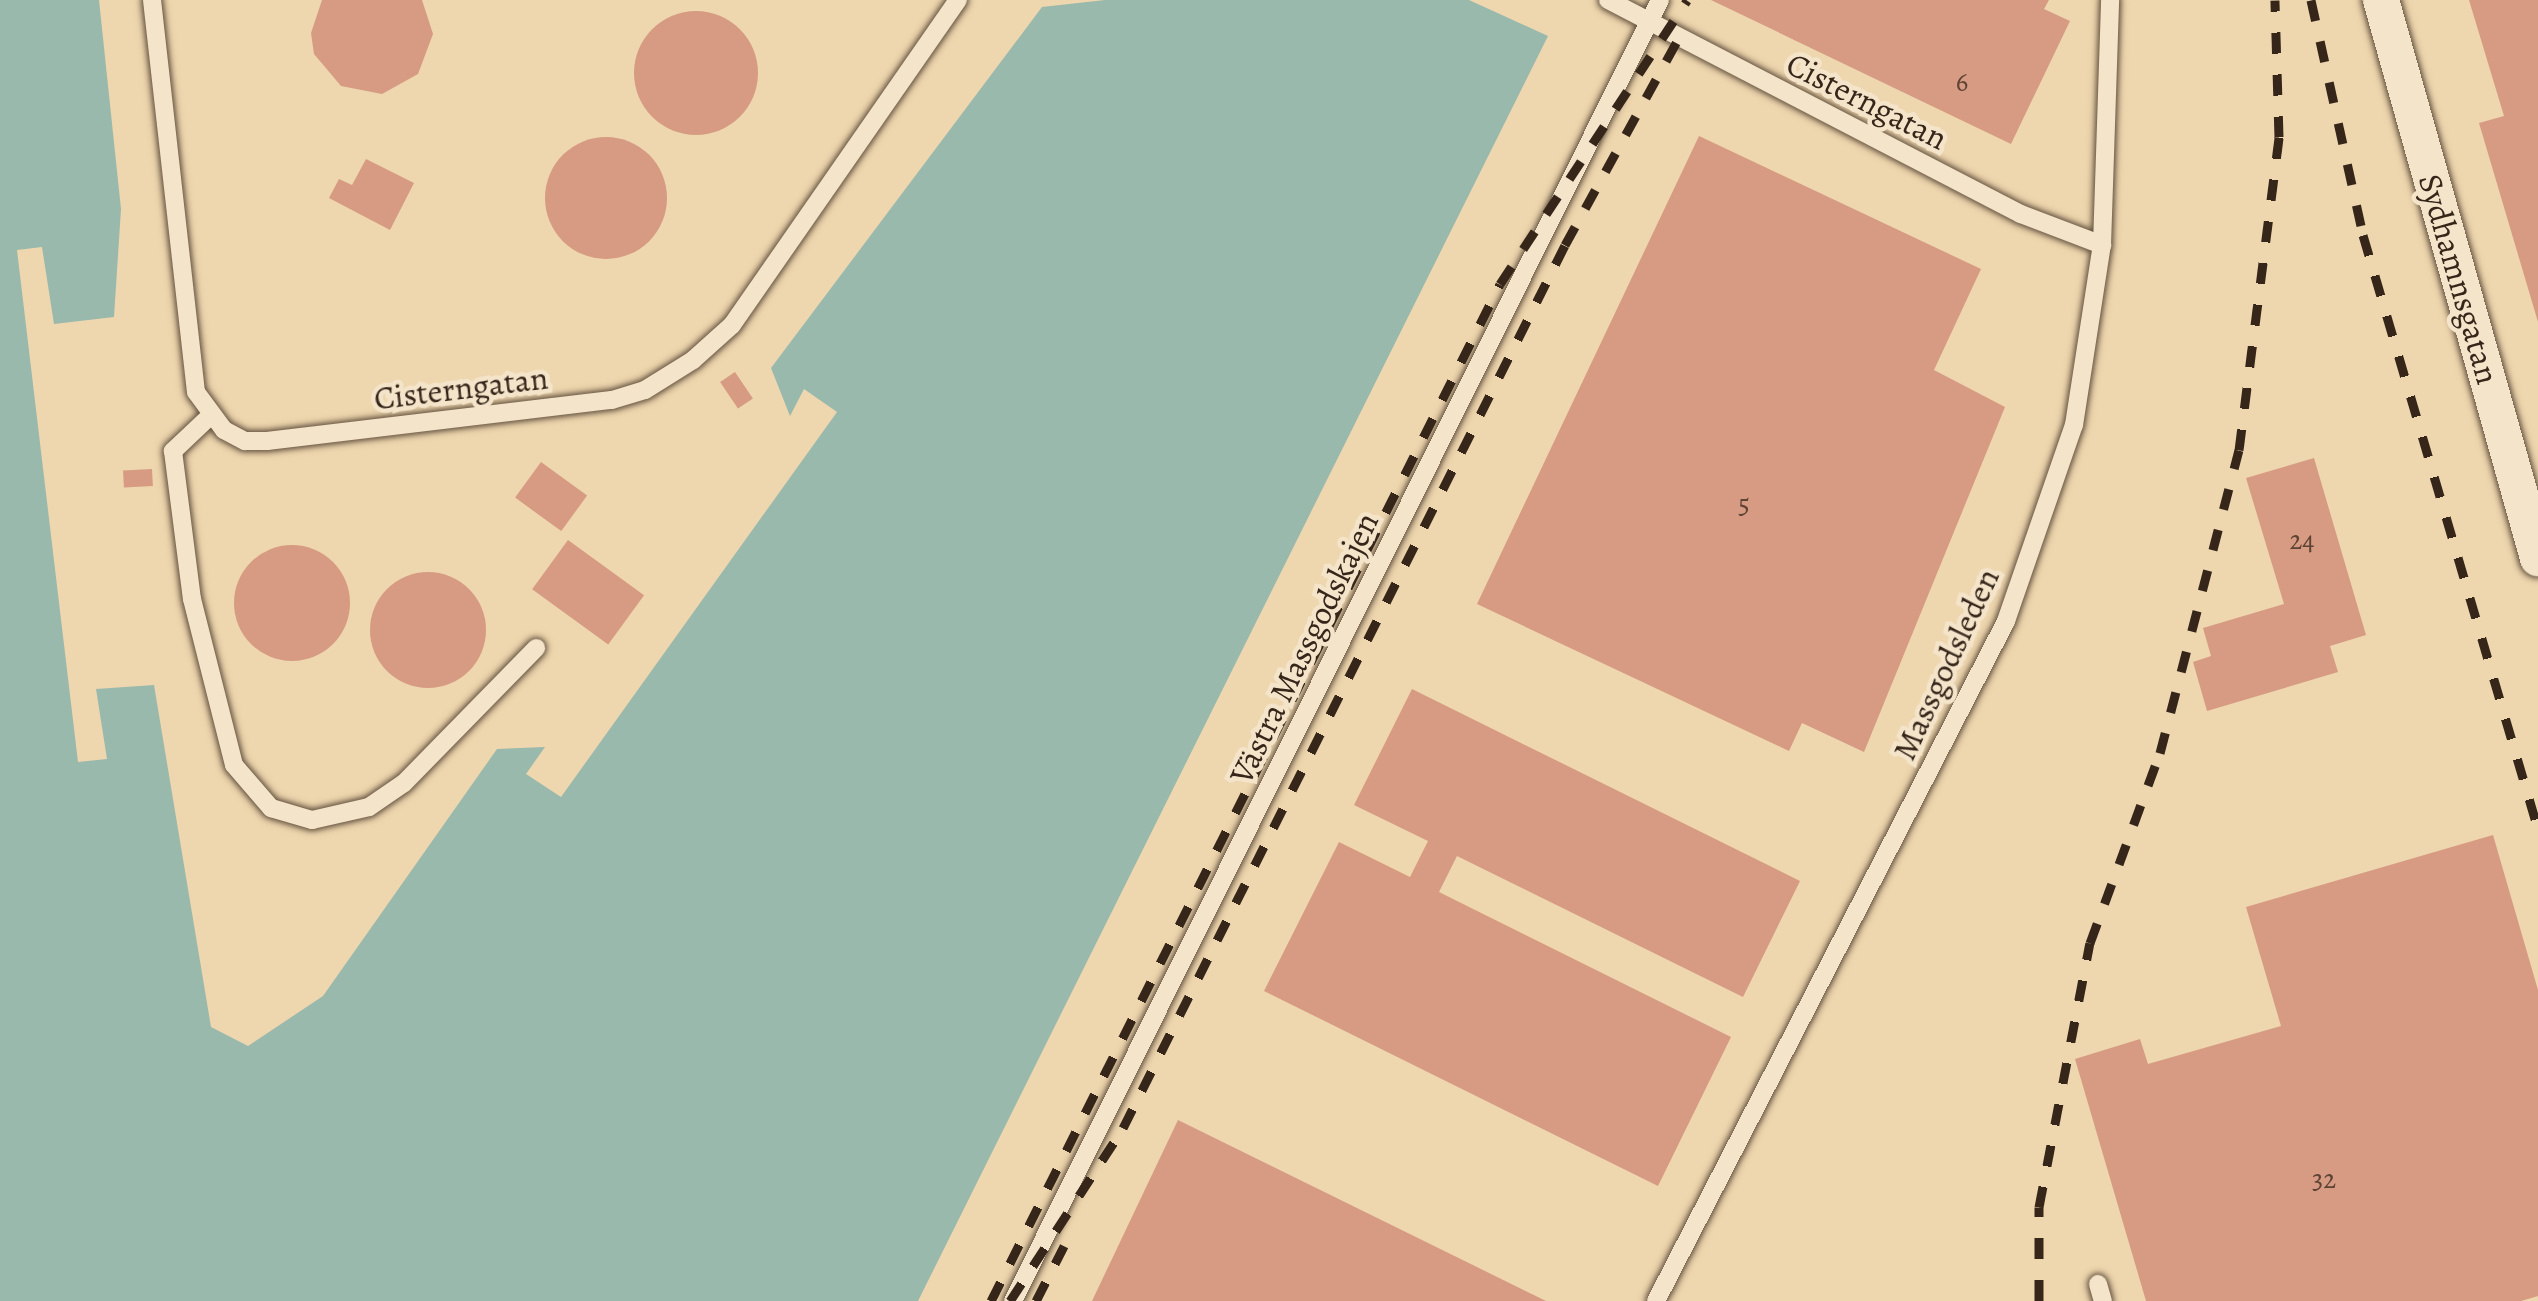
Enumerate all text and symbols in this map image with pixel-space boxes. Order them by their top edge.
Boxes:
street label: Cisterngatan [1780,44,1954,158]
house number: 6 [1956,67,1968,99]
street label: Sydhamnsgatan [2410,170,2508,388]
street label: Cisterngatan [372,358,550,418]
house number: 5 [1738,489,1750,521]
street label: Västra Massgodskajen [1221,506,1387,790]
house number: 24 [2289,525,2315,557]
street label: Massgodsleden [1884,562,2008,766]
house number: 32 [2312,1164,2336,1196]

